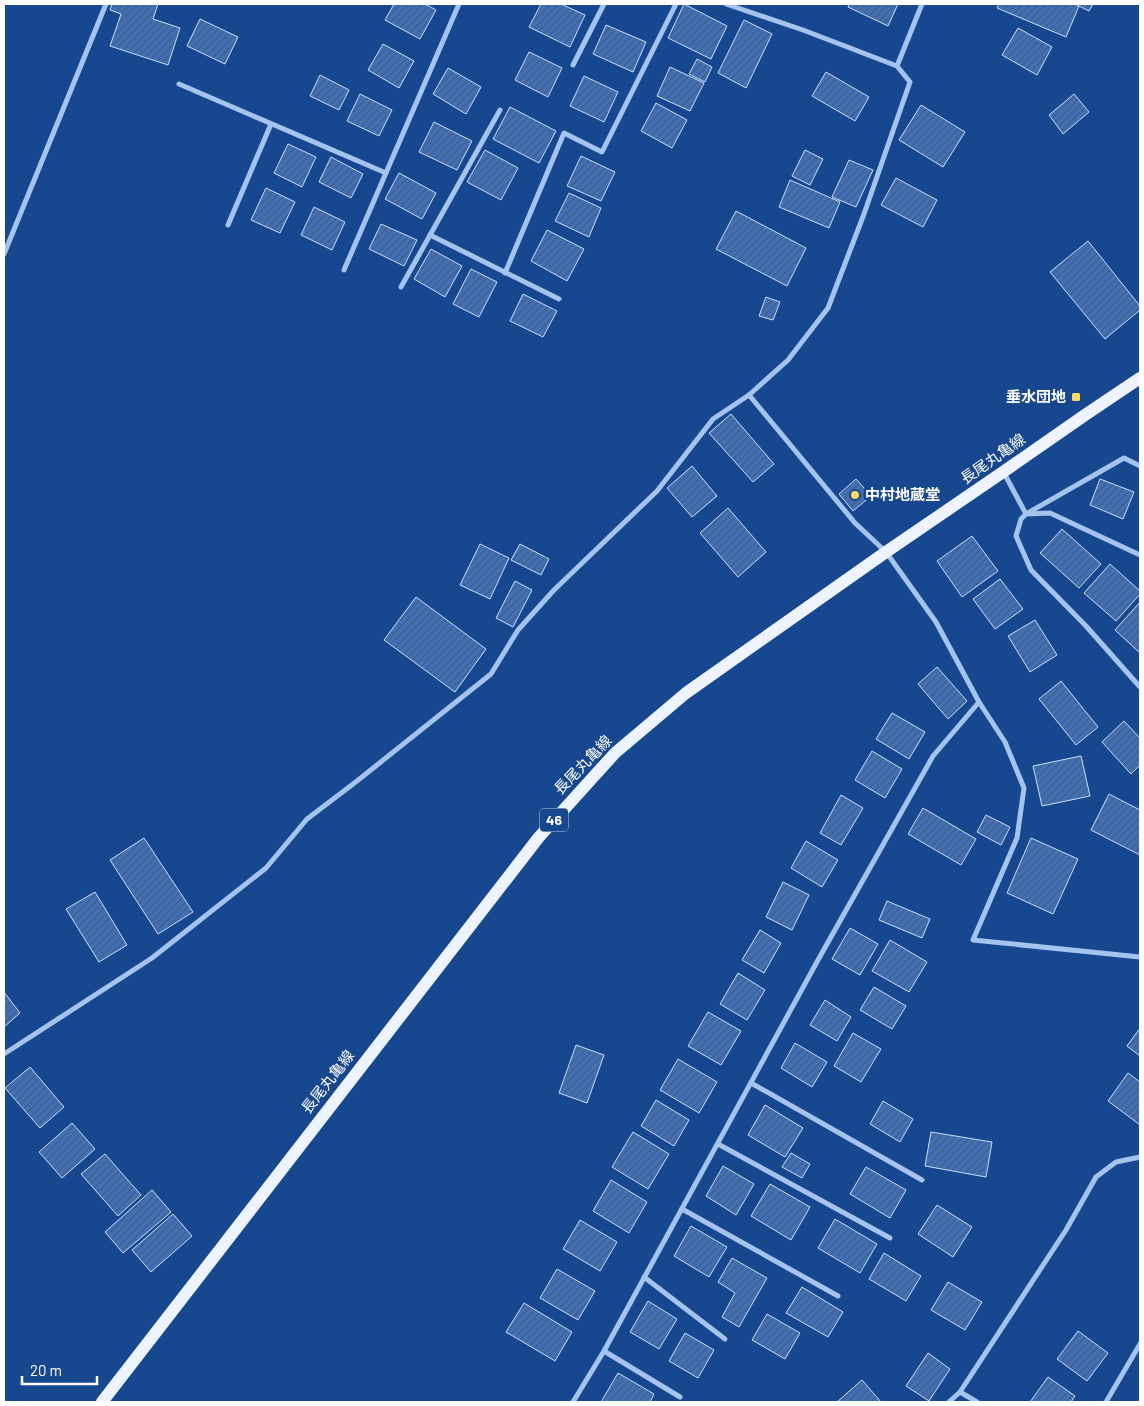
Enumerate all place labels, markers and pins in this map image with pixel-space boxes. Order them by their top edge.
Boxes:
place label: 垂水団地 [1006,387,1066,405]
marker: 垂水団地 [1070,391,1082,403]
place label: 中村地蔵堂 [865,485,940,503]
marker: 中村地蔵堂 [849,489,861,501]

